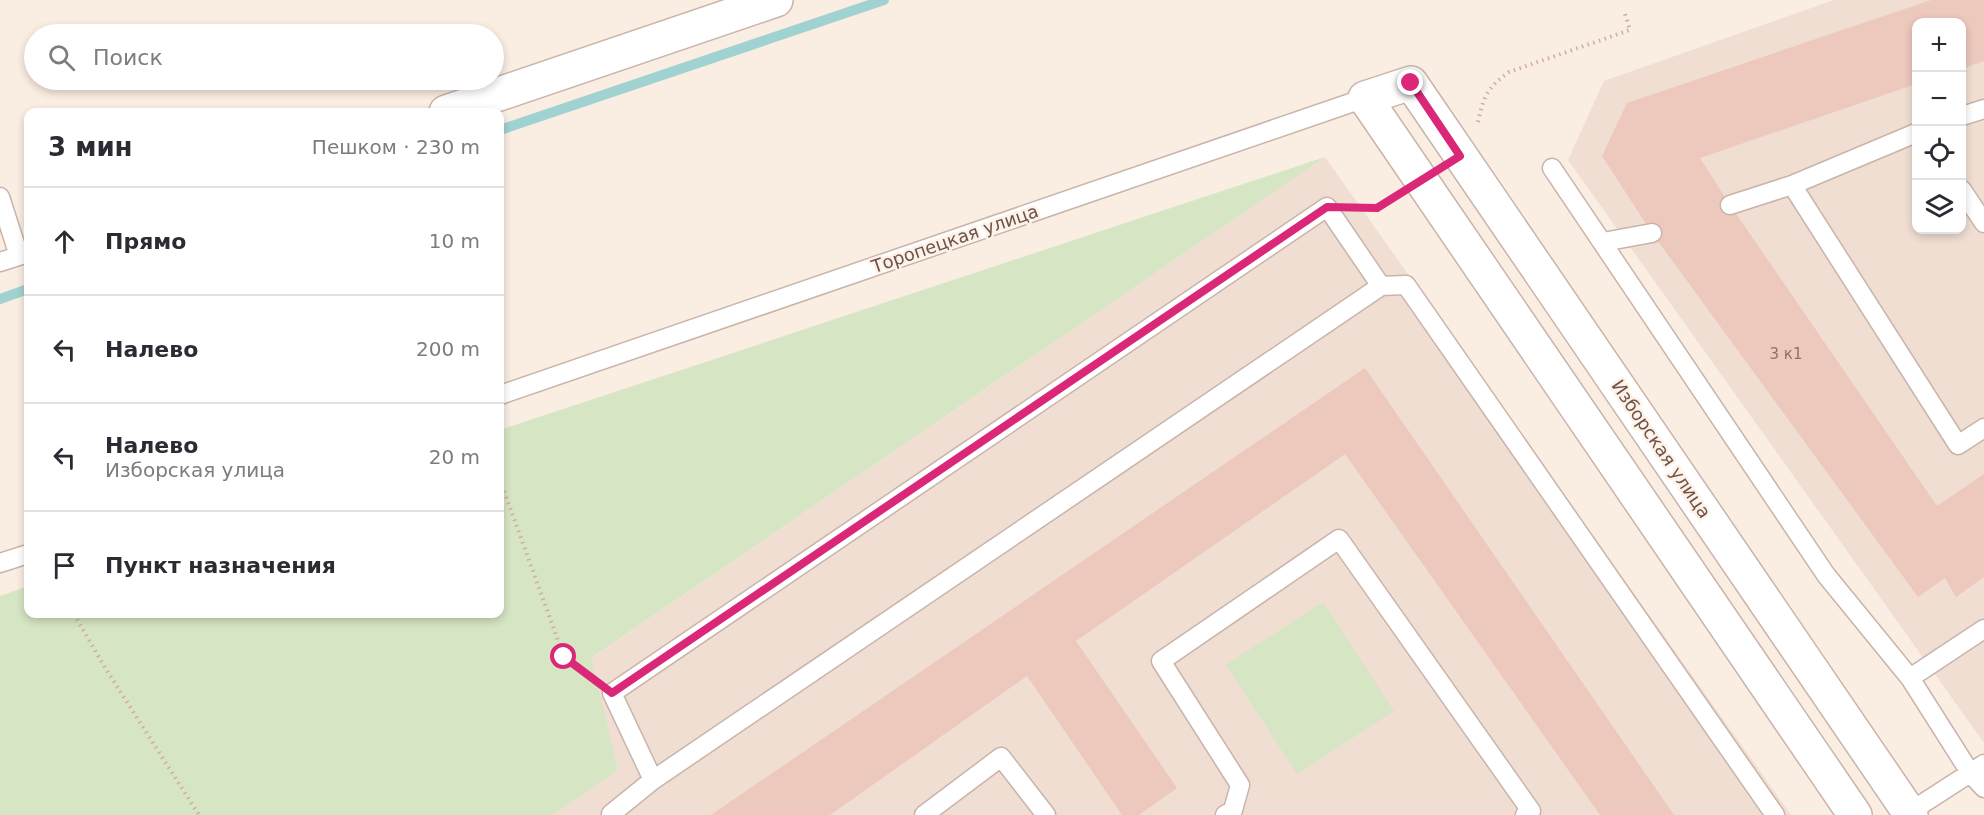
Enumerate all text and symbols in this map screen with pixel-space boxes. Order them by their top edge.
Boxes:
map controls [1912,18,1966,234]
button: + [1912,18,1966,72]
search box [24,24,504,90]
icon: search [45,41,78,74]
text: Поиск [93,45,163,70]
route end [1397,69,1423,95]
button: − [1912,72,1966,126]
button: locate [1912,126,1966,180]
text: 3 мин [48,132,133,162]
text: Пешком · 230 m [312,135,480,159]
button: layers [1912,180,1966,234]
street label: Торопецкая улица [868,200,1041,277]
icon: ahead [48,225,81,258]
text: Прямо [105,229,186,254]
text: 10 m [429,229,480,253]
icon: left [48,333,81,366]
text: Налево [105,337,198,362]
text: 200 m [416,337,480,361]
house number: 3 к1 [1770,345,1802,363]
street label: Изборская улица [1607,376,1715,522]
text: Налево [105,433,198,458]
icon: left [48,441,81,474]
text: 20 m [429,445,480,469]
text: Изборская улица [105,458,285,482]
icon: arrive [48,549,81,582]
text: Пункт назначения [105,553,336,578]
route start [550,643,576,669]

